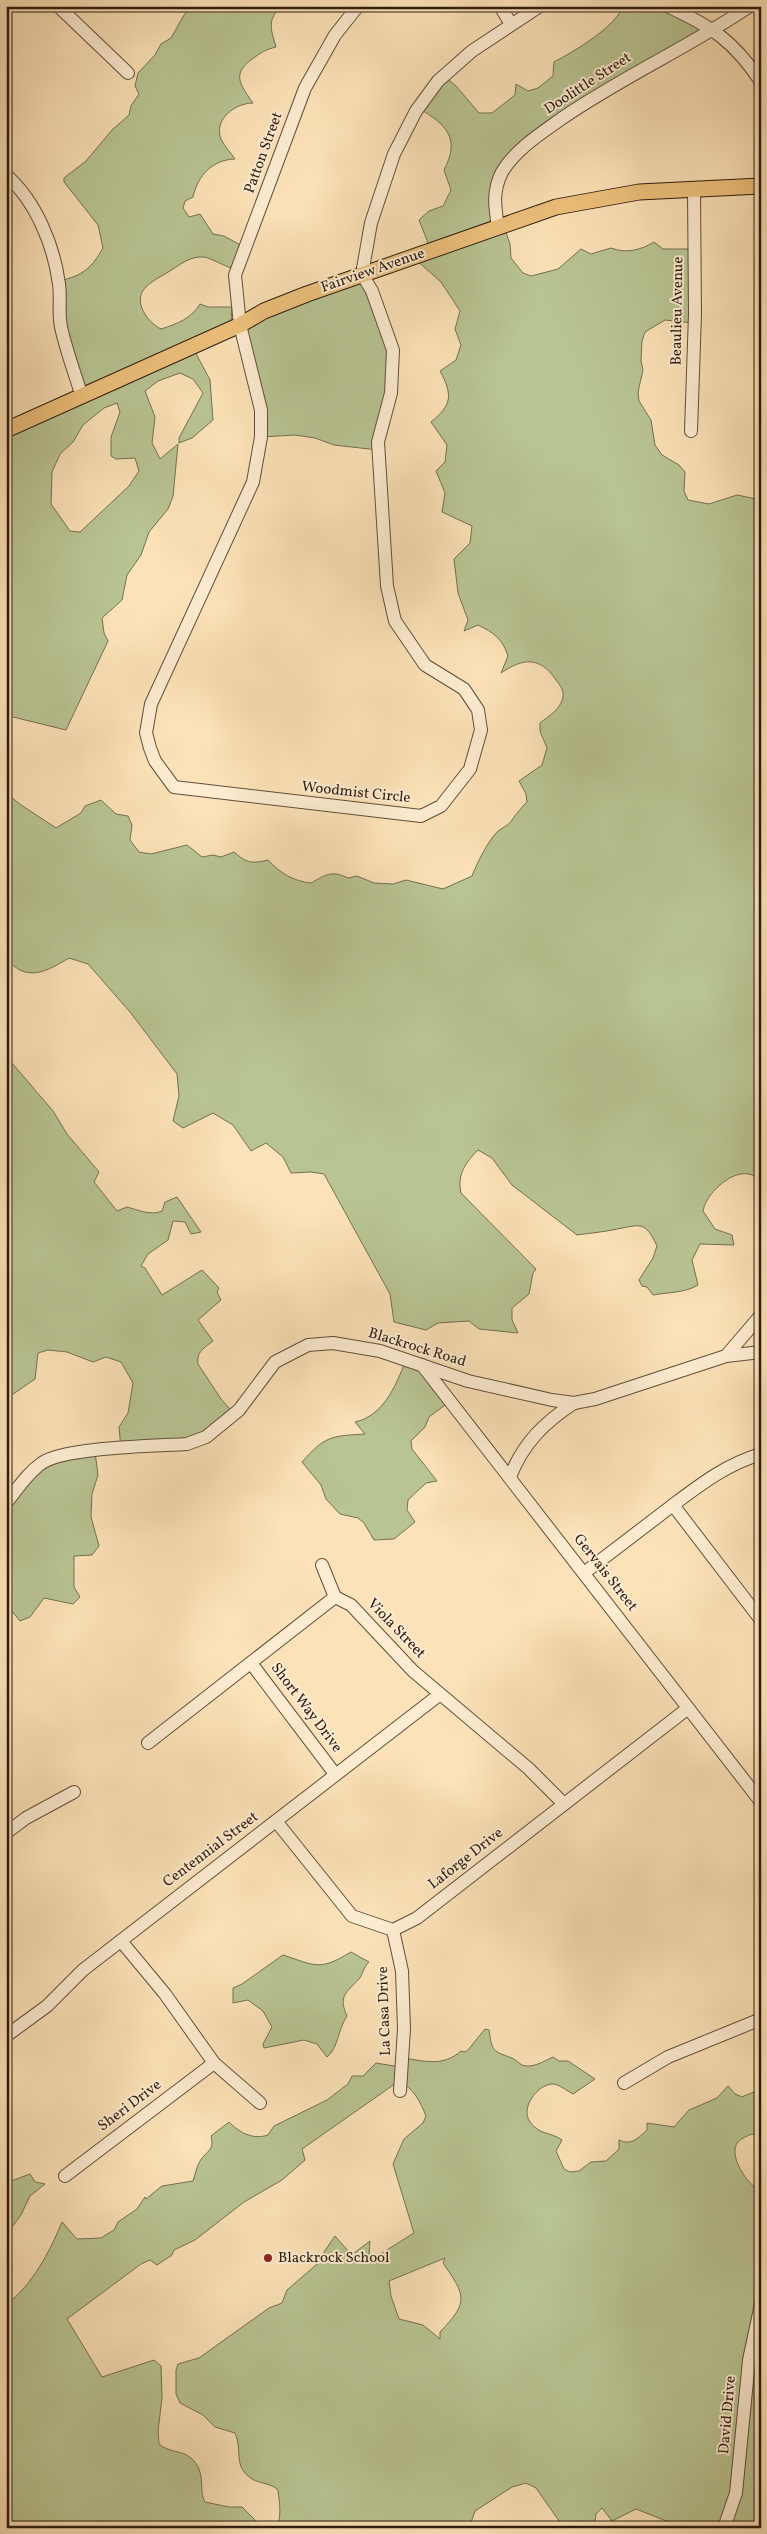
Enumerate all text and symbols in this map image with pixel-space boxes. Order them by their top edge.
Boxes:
street label: Doolittle Street [540,48,636,120]
street label: Patton Street [240,109,288,197]
street label: Fairview Avenue [318,243,428,299]
street label: Beaulieu Avenue [667,256,689,366]
street label: Woodmist Circle [301,777,411,809]
street label: Blackrock Road [365,1323,469,1373]
street label: Gervais Street [568,1530,642,1616]
street label: Viola Street [362,1594,430,1664]
street label: Short Way Drive [265,1659,347,1757]
street label: Centennial Street [159,1807,263,1893]
street label: Laforge Drive [424,1823,508,1895]
street label: La Casa Drive [373,1966,397,2056]
street label: Sheri Drive [94,2075,166,2137]
place label: Blackrock School [278,2248,389,2269]
marker: Blackrock School [262,2252,274,2264]
street label: David Drive [714,2375,742,2455]

